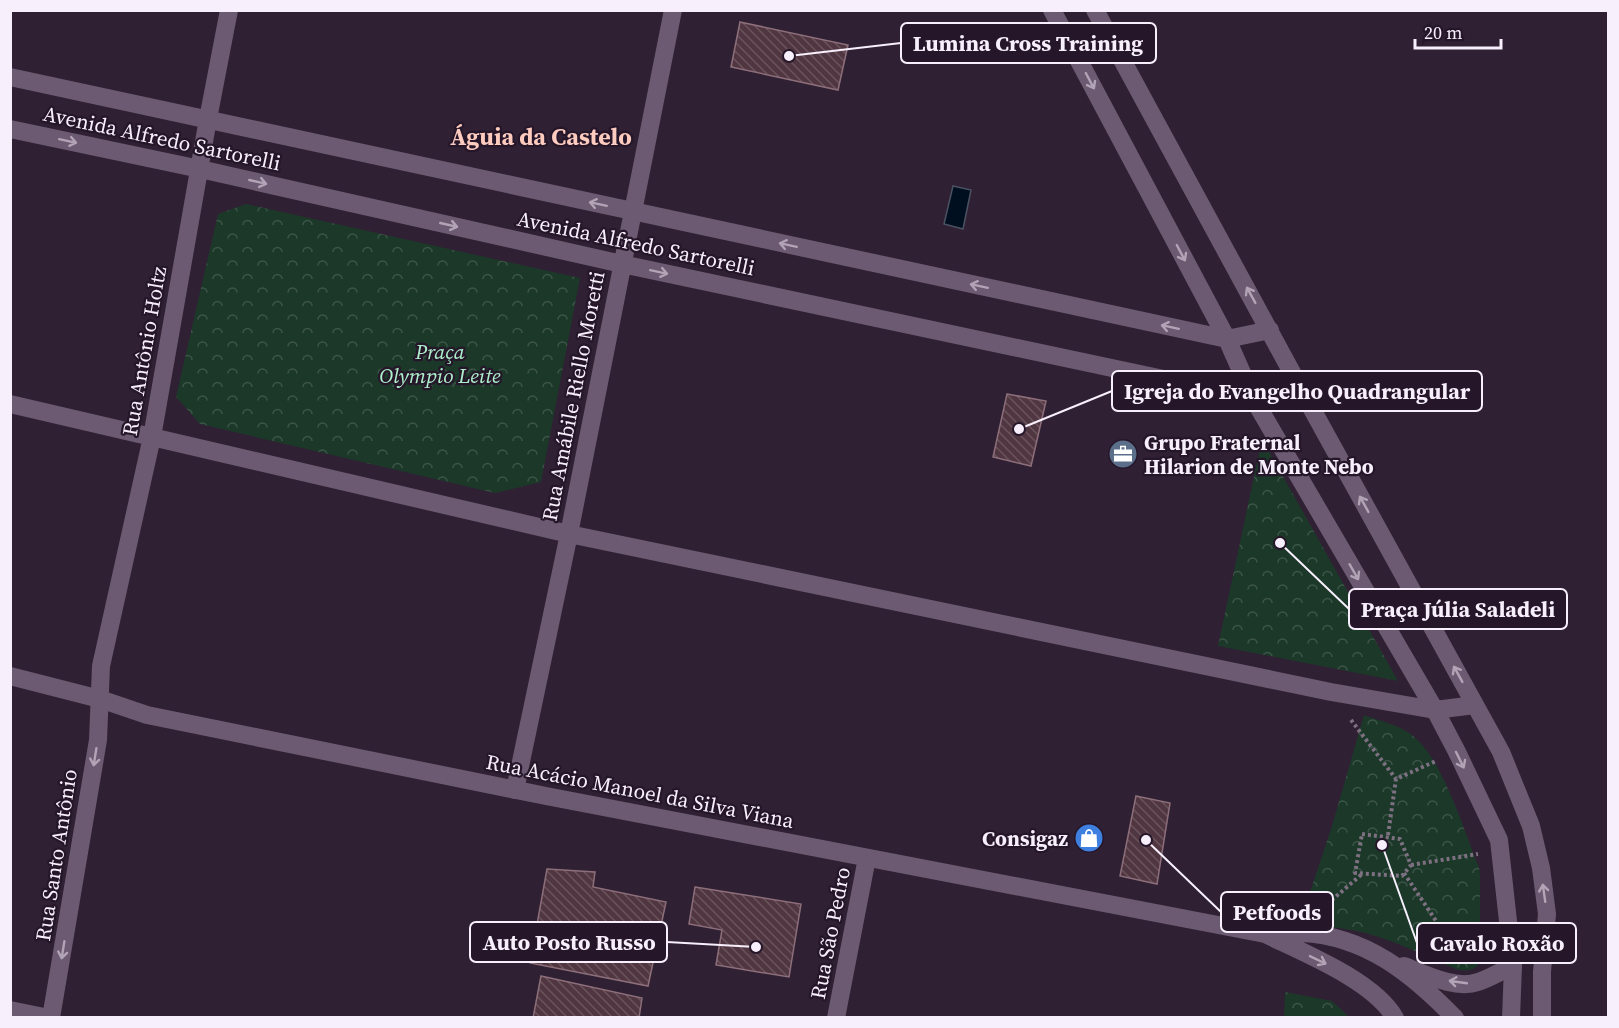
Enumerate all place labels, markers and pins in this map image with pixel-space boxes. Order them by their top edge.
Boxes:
callout: Lumina Cross Training [901,23,1156,63]
callout: Igreja do Evangelho Quadrangular [1112,371,1482,411]
place label: Grupo Fraternal Hilarion de Monte Nebo [1144,428,1374,481]
office icon: Grupo Fraternal Hilarion de Monte Nebo [1107,438,1139,470]
callout: Praça Júlia Saladeli [1349,589,1567,629]
shop icon: Consigaz [1073,822,1105,854]
place label: Consigaz [982,824,1068,853]
callout: Petfoods [1221,892,1333,932]
callout: Auto Posto Russo [470,922,667,962]
callout: Cavalo Roxão [1417,923,1576,963]

